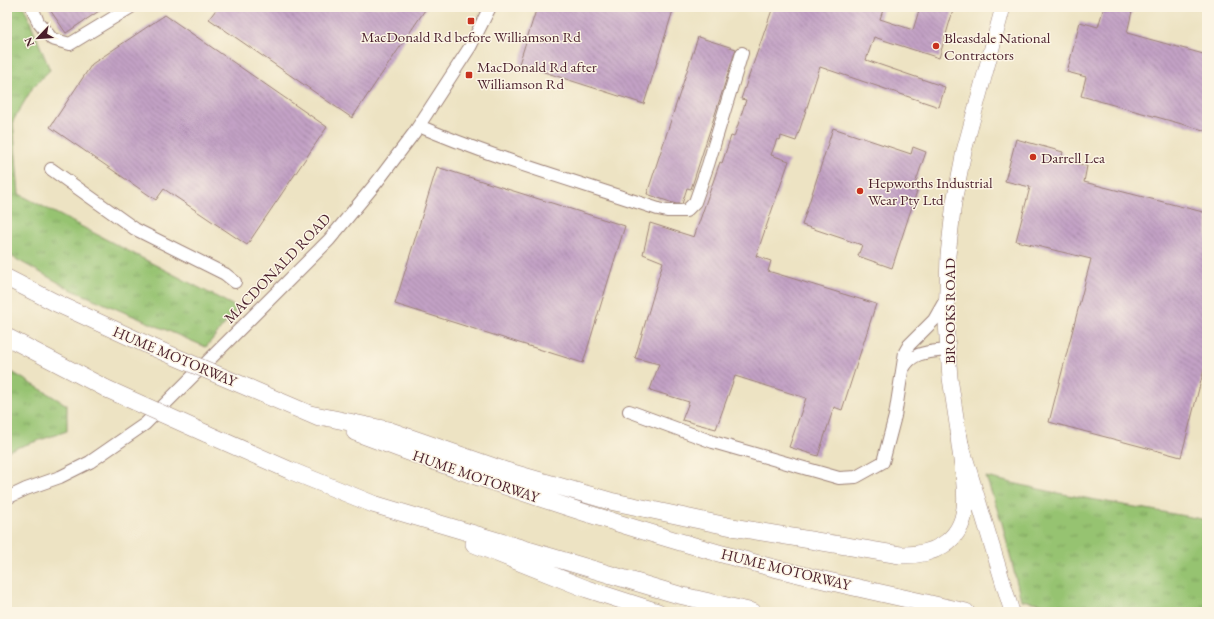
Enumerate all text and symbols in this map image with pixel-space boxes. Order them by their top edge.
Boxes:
marker: MacDonald Rd before Williamson Rd [466,16,476,26]
north arrow [18,18,58,58]
place label: MacDonald Rd before Williamson Rd [361,27,581,46]
place label: Bleasdale National Contractors [944,28,1051,64]
text: N [21,35,37,49]
marker: Bleasdale National Contractors [931,41,941,51]
place label: MacDonald Rd after Williamson Rd [477,57,597,93]
marker: MacDonald Rd after Williamson Rd [464,70,474,80]
place label: Darrell Lea [1041,148,1105,167]
marker: Darrell Lea [1028,152,1038,162]
place label: Hepworths Industrial Wear Pty Ltd [868,173,993,209]
marker: Hepworths Industrial Wear Pty Ltd [855,186,865,196]
street label: MACDONALD ROAD [220,209,334,327]
street label: BROOKS ROAD [940,258,959,364]
street label: HUME MOTORWAY [110,321,241,391]
street label: HUME MOTORWAY [410,445,543,507]
street label: HUME MOTORWAY [719,544,854,595]

